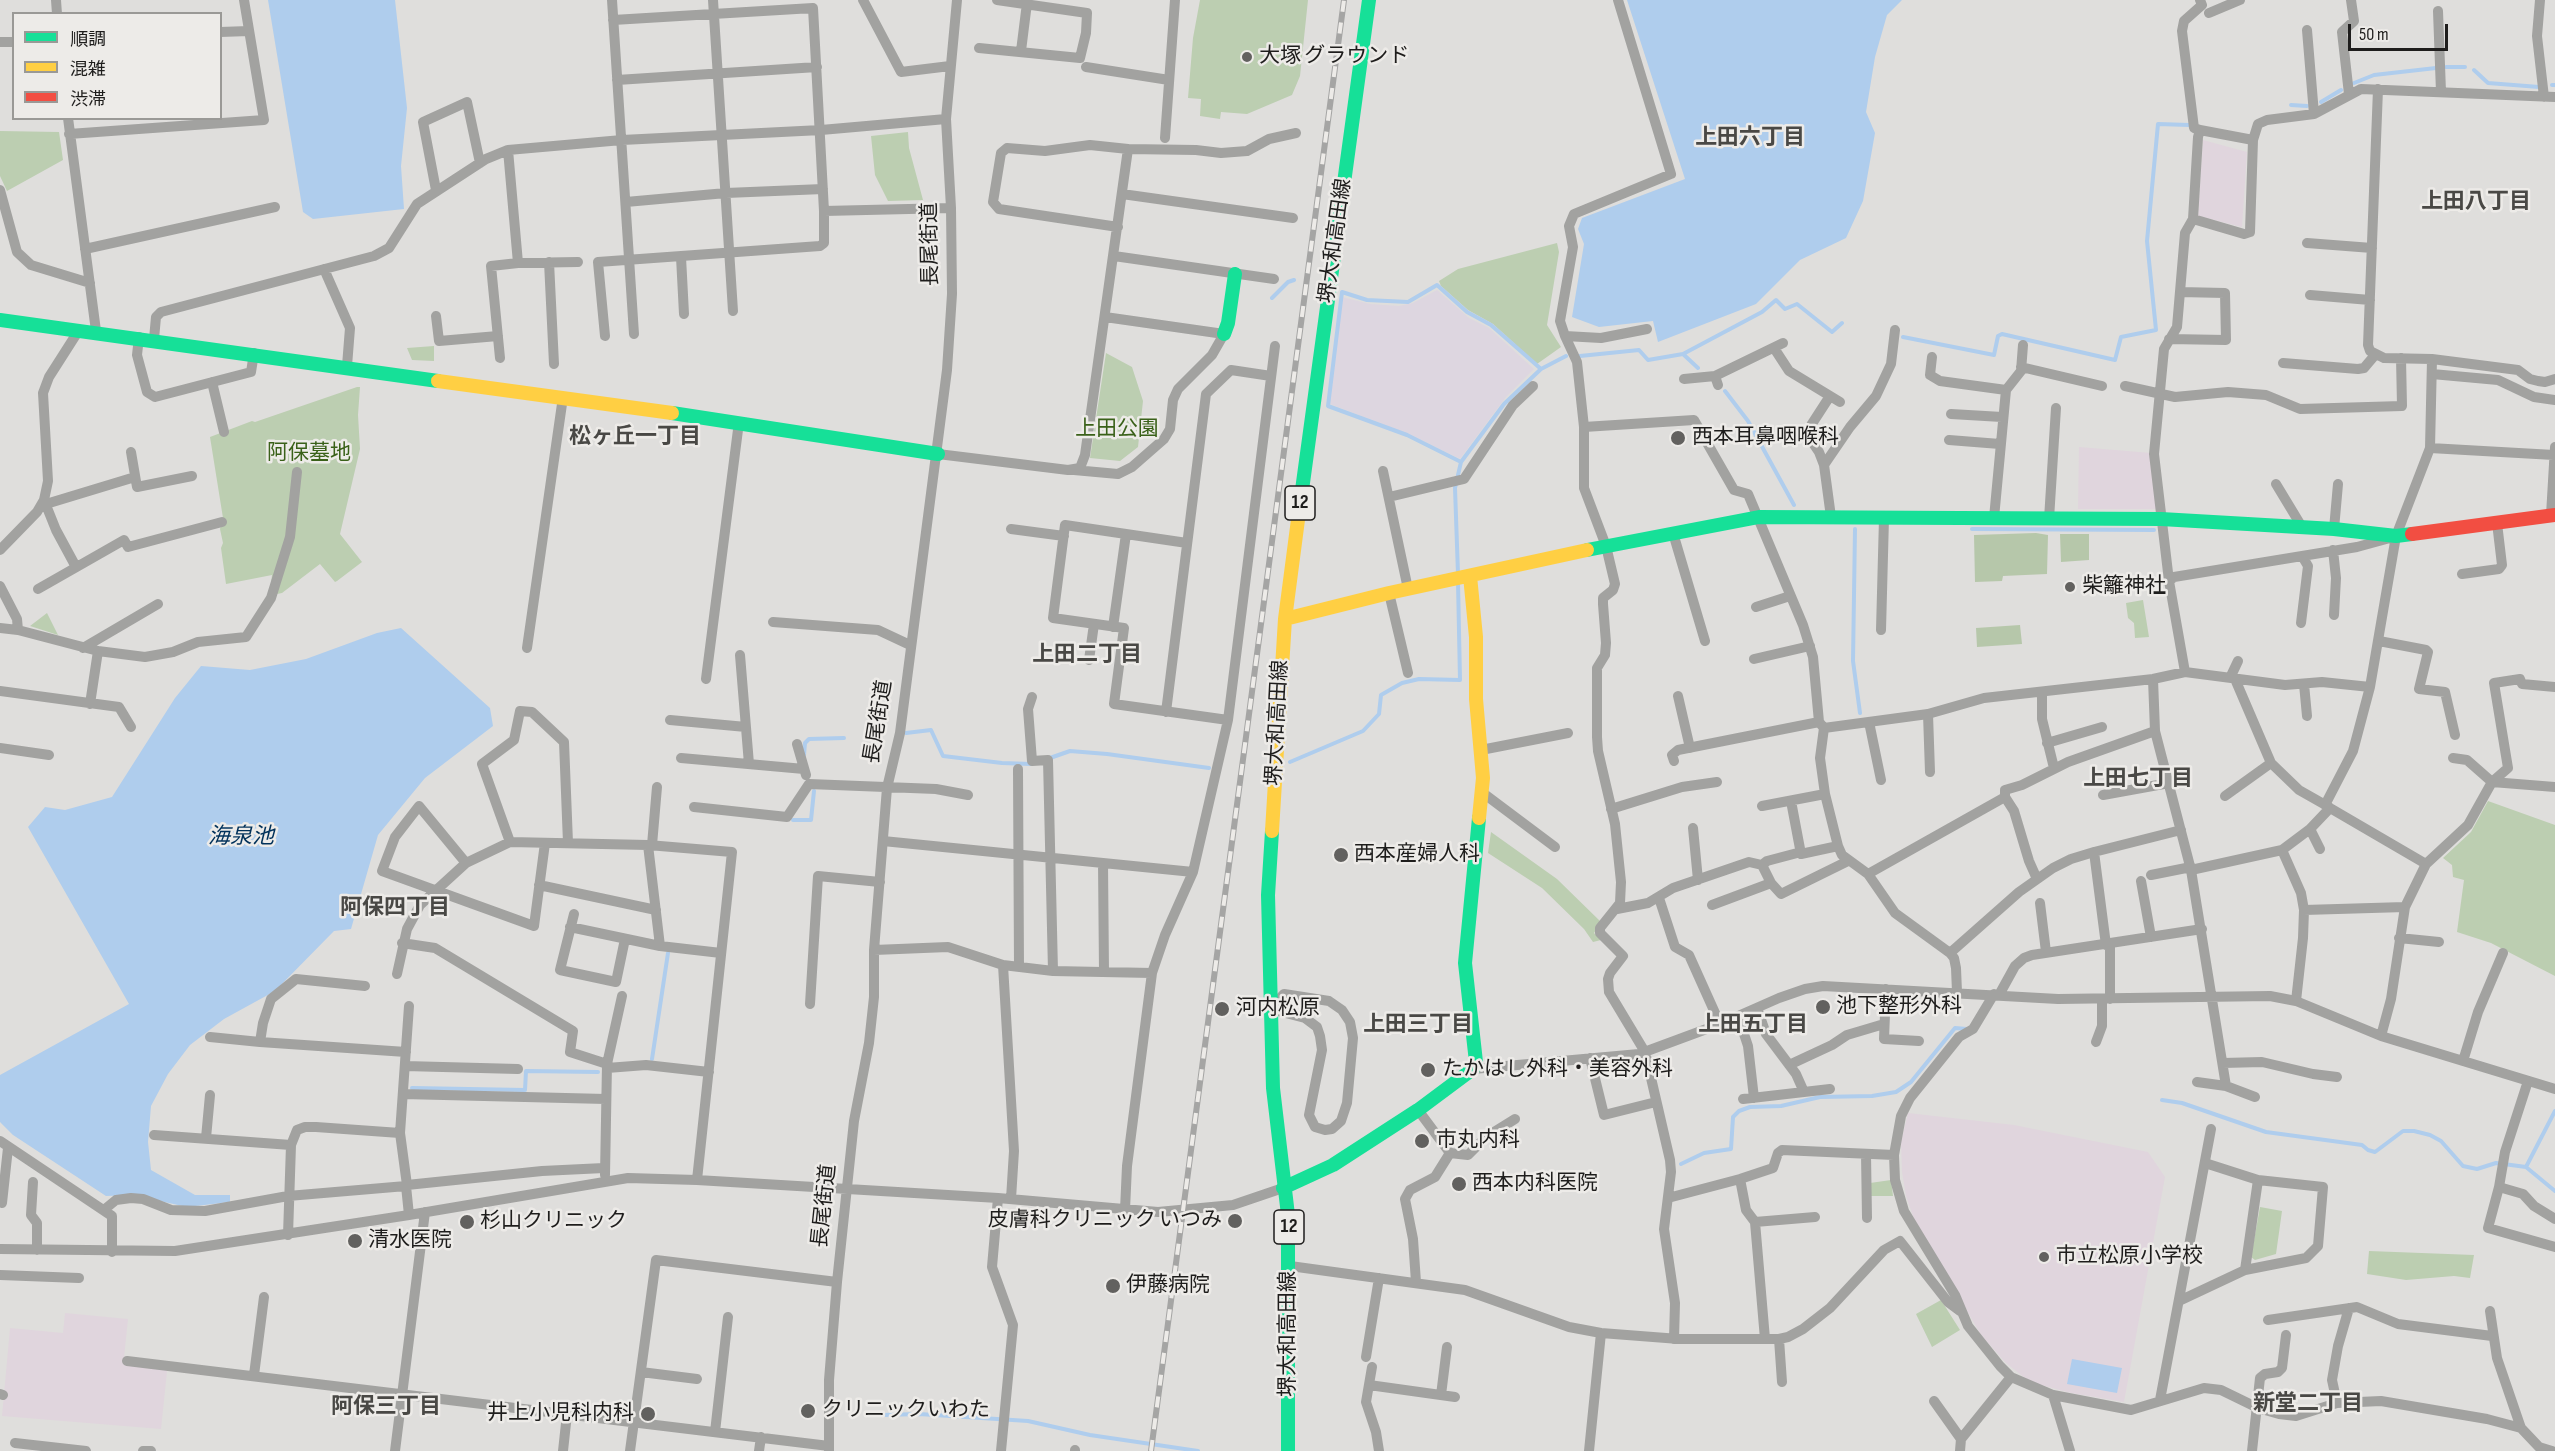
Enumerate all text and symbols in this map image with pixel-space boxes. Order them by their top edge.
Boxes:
legend [12,12,222,120]
scale bar [2351,12,2452,50]
text: 50 m [2359,24,2389,45]
text: 順調 [70,29,106,50]
place label: 大塚 グラウンド [1259,44,1409,70]
marker: 大塚 グラウンド [1240,50,1254,64]
text: 混雑 [70,59,106,80]
text: 渋滞 [70,89,106,110]
district label: 上田六丁目 [1695,125,1805,151]
street label: 堺大和高田線 [1315,177,1357,305]
district label: 上田八丁目 [2421,189,2531,215]
street label: 長尾街道 [918,202,944,286]
park label: 上田公園 [1075,417,1159,443]
district label: 松ヶ丘一丁目 [569,424,701,450]
place label: 西本耳鼻咽喉科 [1692,425,1839,451]
marker: 西本耳鼻咽喉科 [1669,429,1687,447]
park label: 阿保墓地 [267,441,351,467]
road number: 12 [1285,486,1315,520]
place label: 柴籬神社 [2082,574,2166,600]
marker: 柴籬神社 [2063,580,2077,594]
district label: 上田二丁目 [1032,642,1142,668]
street label: 堺大和高田線 [1262,659,1294,787]
street label: 長尾街道 [860,679,898,765]
district label: 上田七丁目 [2083,766,2193,792]
water label: 海泉池 [208,824,274,850]
place label: 西本産婦人科 [1354,842,1480,868]
marker: 西本産婦人科 [1332,846,1350,864]
district label: 阿保四丁目 [340,895,450,921]
place label: 池下整形外科 [1836,994,1962,1020]
place label: 河内松原 [1236,996,1320,1022]
marker: 池下整形外科 [1814,998,1832,1016]
marker: 河内松原 [1213,1000,1231,1018]
district label: 上田三丁目 [1363,1012,1473,1038]
district label: 上田五丁目 [1698,1012,1808,1038]
place label: たかはし外科・美容外科 [1442,1057,1673,1083]
marker: たかはし外科・美容外科 [1419,1061,1437,1079]
place label: 市丸内科 [1436,1128,1520,1154]
marker: 市丸内科 [1413,1132,1431,1150]
street label: 長尾街道 [808,1163,842,1249]
place label: 西本内科医院 [1472,1171,1598,1197]
marker: 西本内科医院 [1450,1175,1468,1193]
place label: 皮膚科クリニック いつみ [988,1208,1222,1234]
place label: 杉山クリニック [480,1209,627,1235]
road number: 12 [1274,1210,1304,1244]
marker: 皮膚科クリニック いつみ [1226,1212,1244,1230]
marker: 杉山クリニック [458,1213,476,1231]
place label: 清水医院 [368,1228,452,1254]
marker: 清水医院 [346,1232,364,1250]
place label: 市立松原小学校 [2056,1244,2203,1270]
marker: 市立松原小学校 [2037,1250,2051,1264]
street label: 堺大和高田線 [1276,1271,1302,1397]
place label: 伊藤病院 [1126,1273,1210,1299]
marker: 伊藤病院 [1104,1277,1122,1295]
district label: 新堂二丁目 [2253,1391,2363,1417]
district label: 阿保三丁目 [331,1394,441,1420]
place label: クリニックいわた [822,1398,990,1424]
place label: 井上小児科内科 [487,1401,634,1427]
marker: クリニックいわた [799,1402,817,1420]
marker: 井上小児科内科 [639,1405,657,1423]

